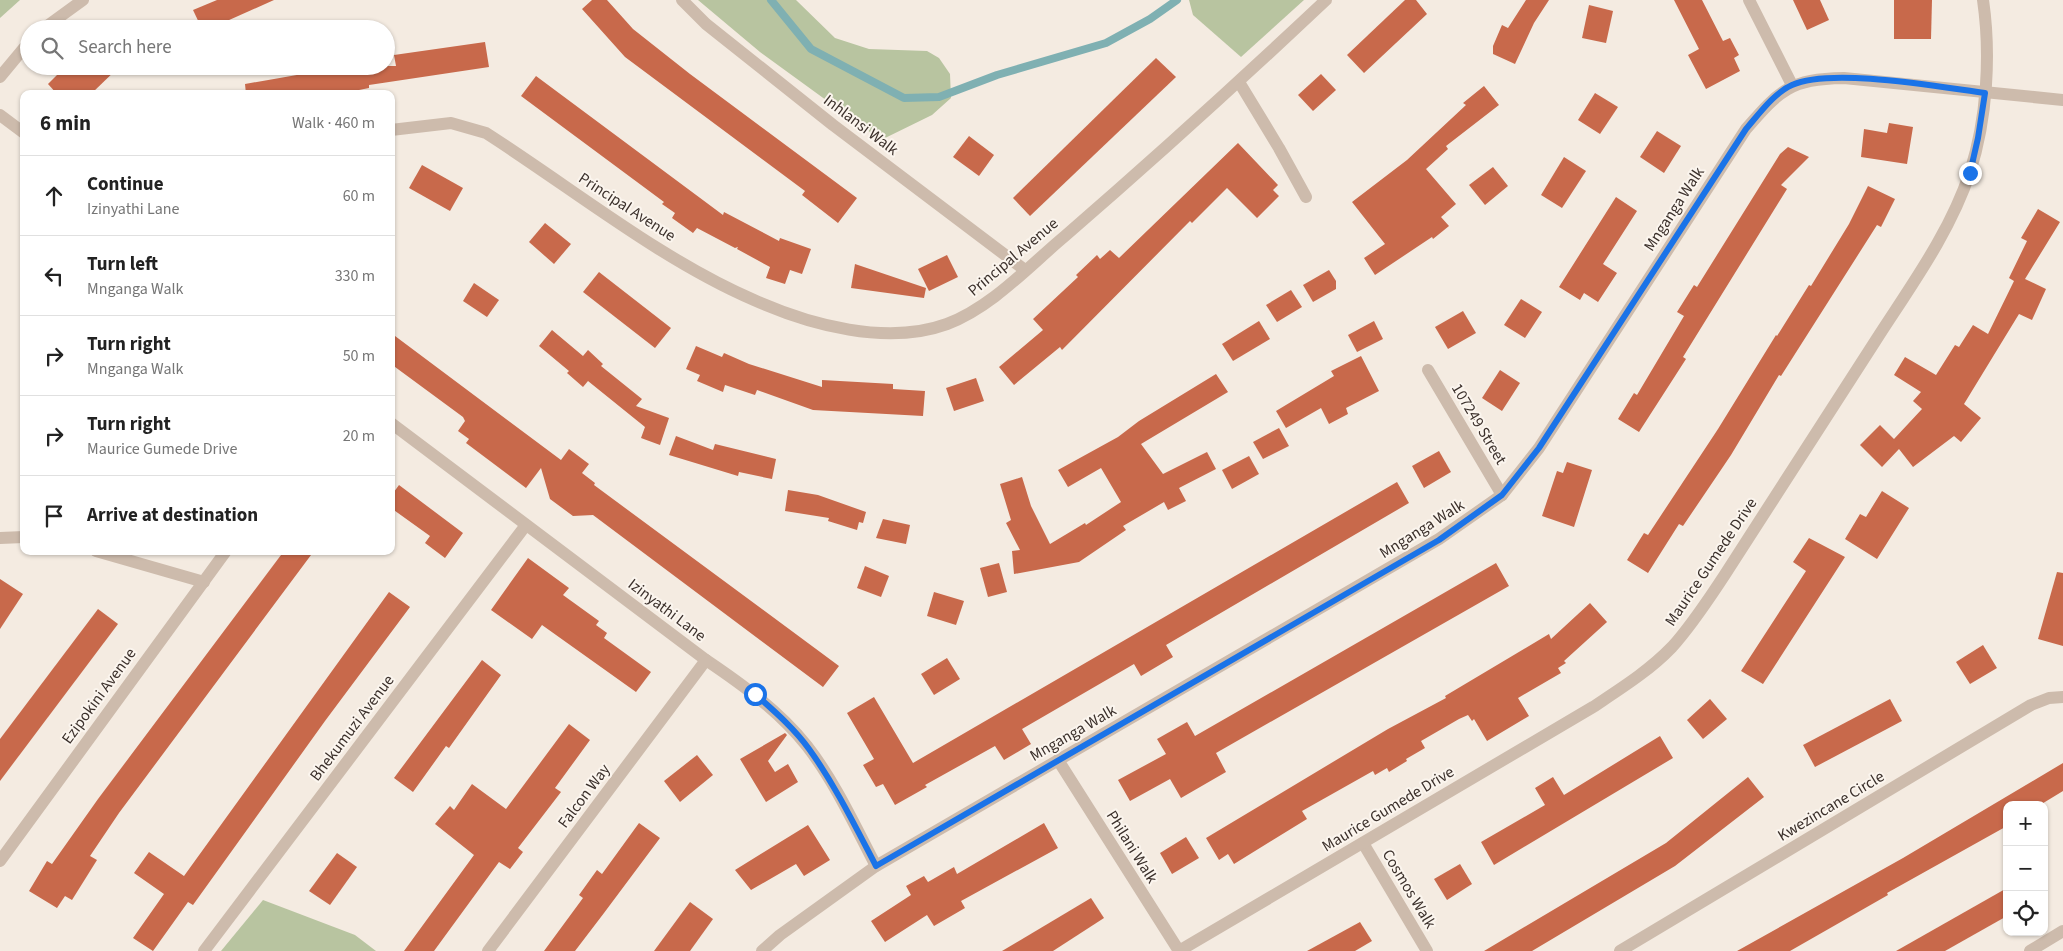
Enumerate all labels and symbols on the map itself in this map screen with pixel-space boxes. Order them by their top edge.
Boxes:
street label: Inhlansi Walk [819,90,903,161]
street label: Mnganga Walk [1639,162,1710,255]
route end [1959,162,1982,185]
street label: Principal Avenue [574,167,680,247]
street label: Principal Avenue [963,213,1063,301]
street label: 107249 Street [1446,379,1512,469]
street label: Maurice Gumede Drive [1660,493,1762,631]
street label: Mnganga Walk [1375,494,1469,564]
street label: Izinyathi Lane [623,573,711,647]
street label: Ezipokini Avenue [57,643,141,748]
street label: Bhekumuzi Avenue [305,670,399,786]
route start [744,683,767,706]
street label: Mnganga Walk [1026,699,1120,767]
street label: Falcon Way [553,759,616,833]
street label: Maurice Gumede Drive [1318,761,1458,857]
street label: Kwezincane Circle [1774,765,1888,847]
street label: Philani Walk [1101,806,1163,888]
street label: Cosmos Walk [1377,845,1441,933]

